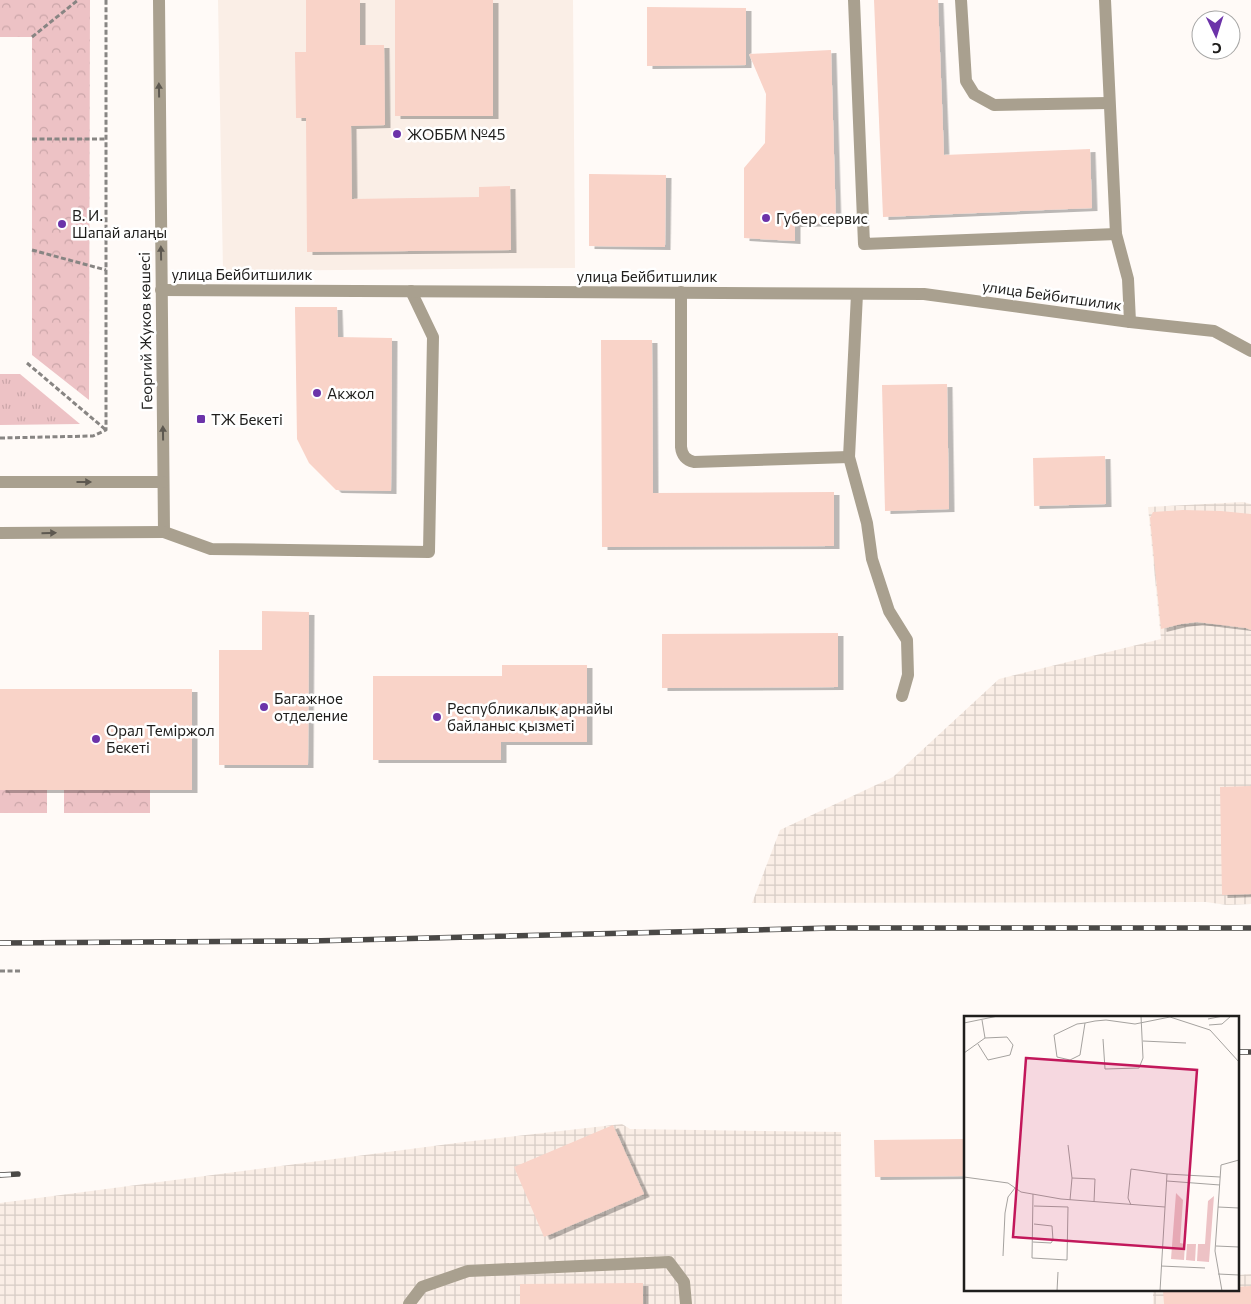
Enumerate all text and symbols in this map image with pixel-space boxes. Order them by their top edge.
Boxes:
north arrow [1191,10,1241,60]
text: С [1212,40,1222,57]
one-way arrow [155,82,163,98]
place label: ЖОББМ №45 [407,125,505,143]
marker: ЖОББМ №45 [391,128,403,140]
place label: В. И. Шапай алаңы [72,206,167,241]
place label: Губер сервис [776,209,868,227]
marker: Губер сервис [760,212,772,224]
marker: В. И. Шапай алаңы [56,218,68,230]
one-way arrow [157,245,165,261]
street label: Георгий Жуков көшесі [135,252,155,410]
street label: улица Бейбитшилик [172,265,312,283]
street label: улица Бейбитшилик [577,267,717,285]
street label: улица Бейбитшилик [981,276,1123,314]
place label: Акжол [327,384,374,402]
marker: Акжол [311,387,323,399]
place label: ТЖ Бекеті [211,410,283,428]
marker: ТЖ Бекеті [195,413,207,425]
one-way arrow [159,425,167,441]
one-way arrow [76,478,92,486]
one-way arrow [41,529,57,537]
place label: Багажное отделение [274,689,348,724]
place label: Республикалық арнайы байланыс қызметі [447,699,613,734]
marker: Багажное отделение [258,701,270,713]
marker: Республикалық арнайы байланыс қызметі [431,711,443,723]
place label: Орал Теміржол Бекеті [106,721,215,756]
marker: Орал Теміржол Бекеті [90,733,102,745]
inset map [964,1016,1238,1292]

